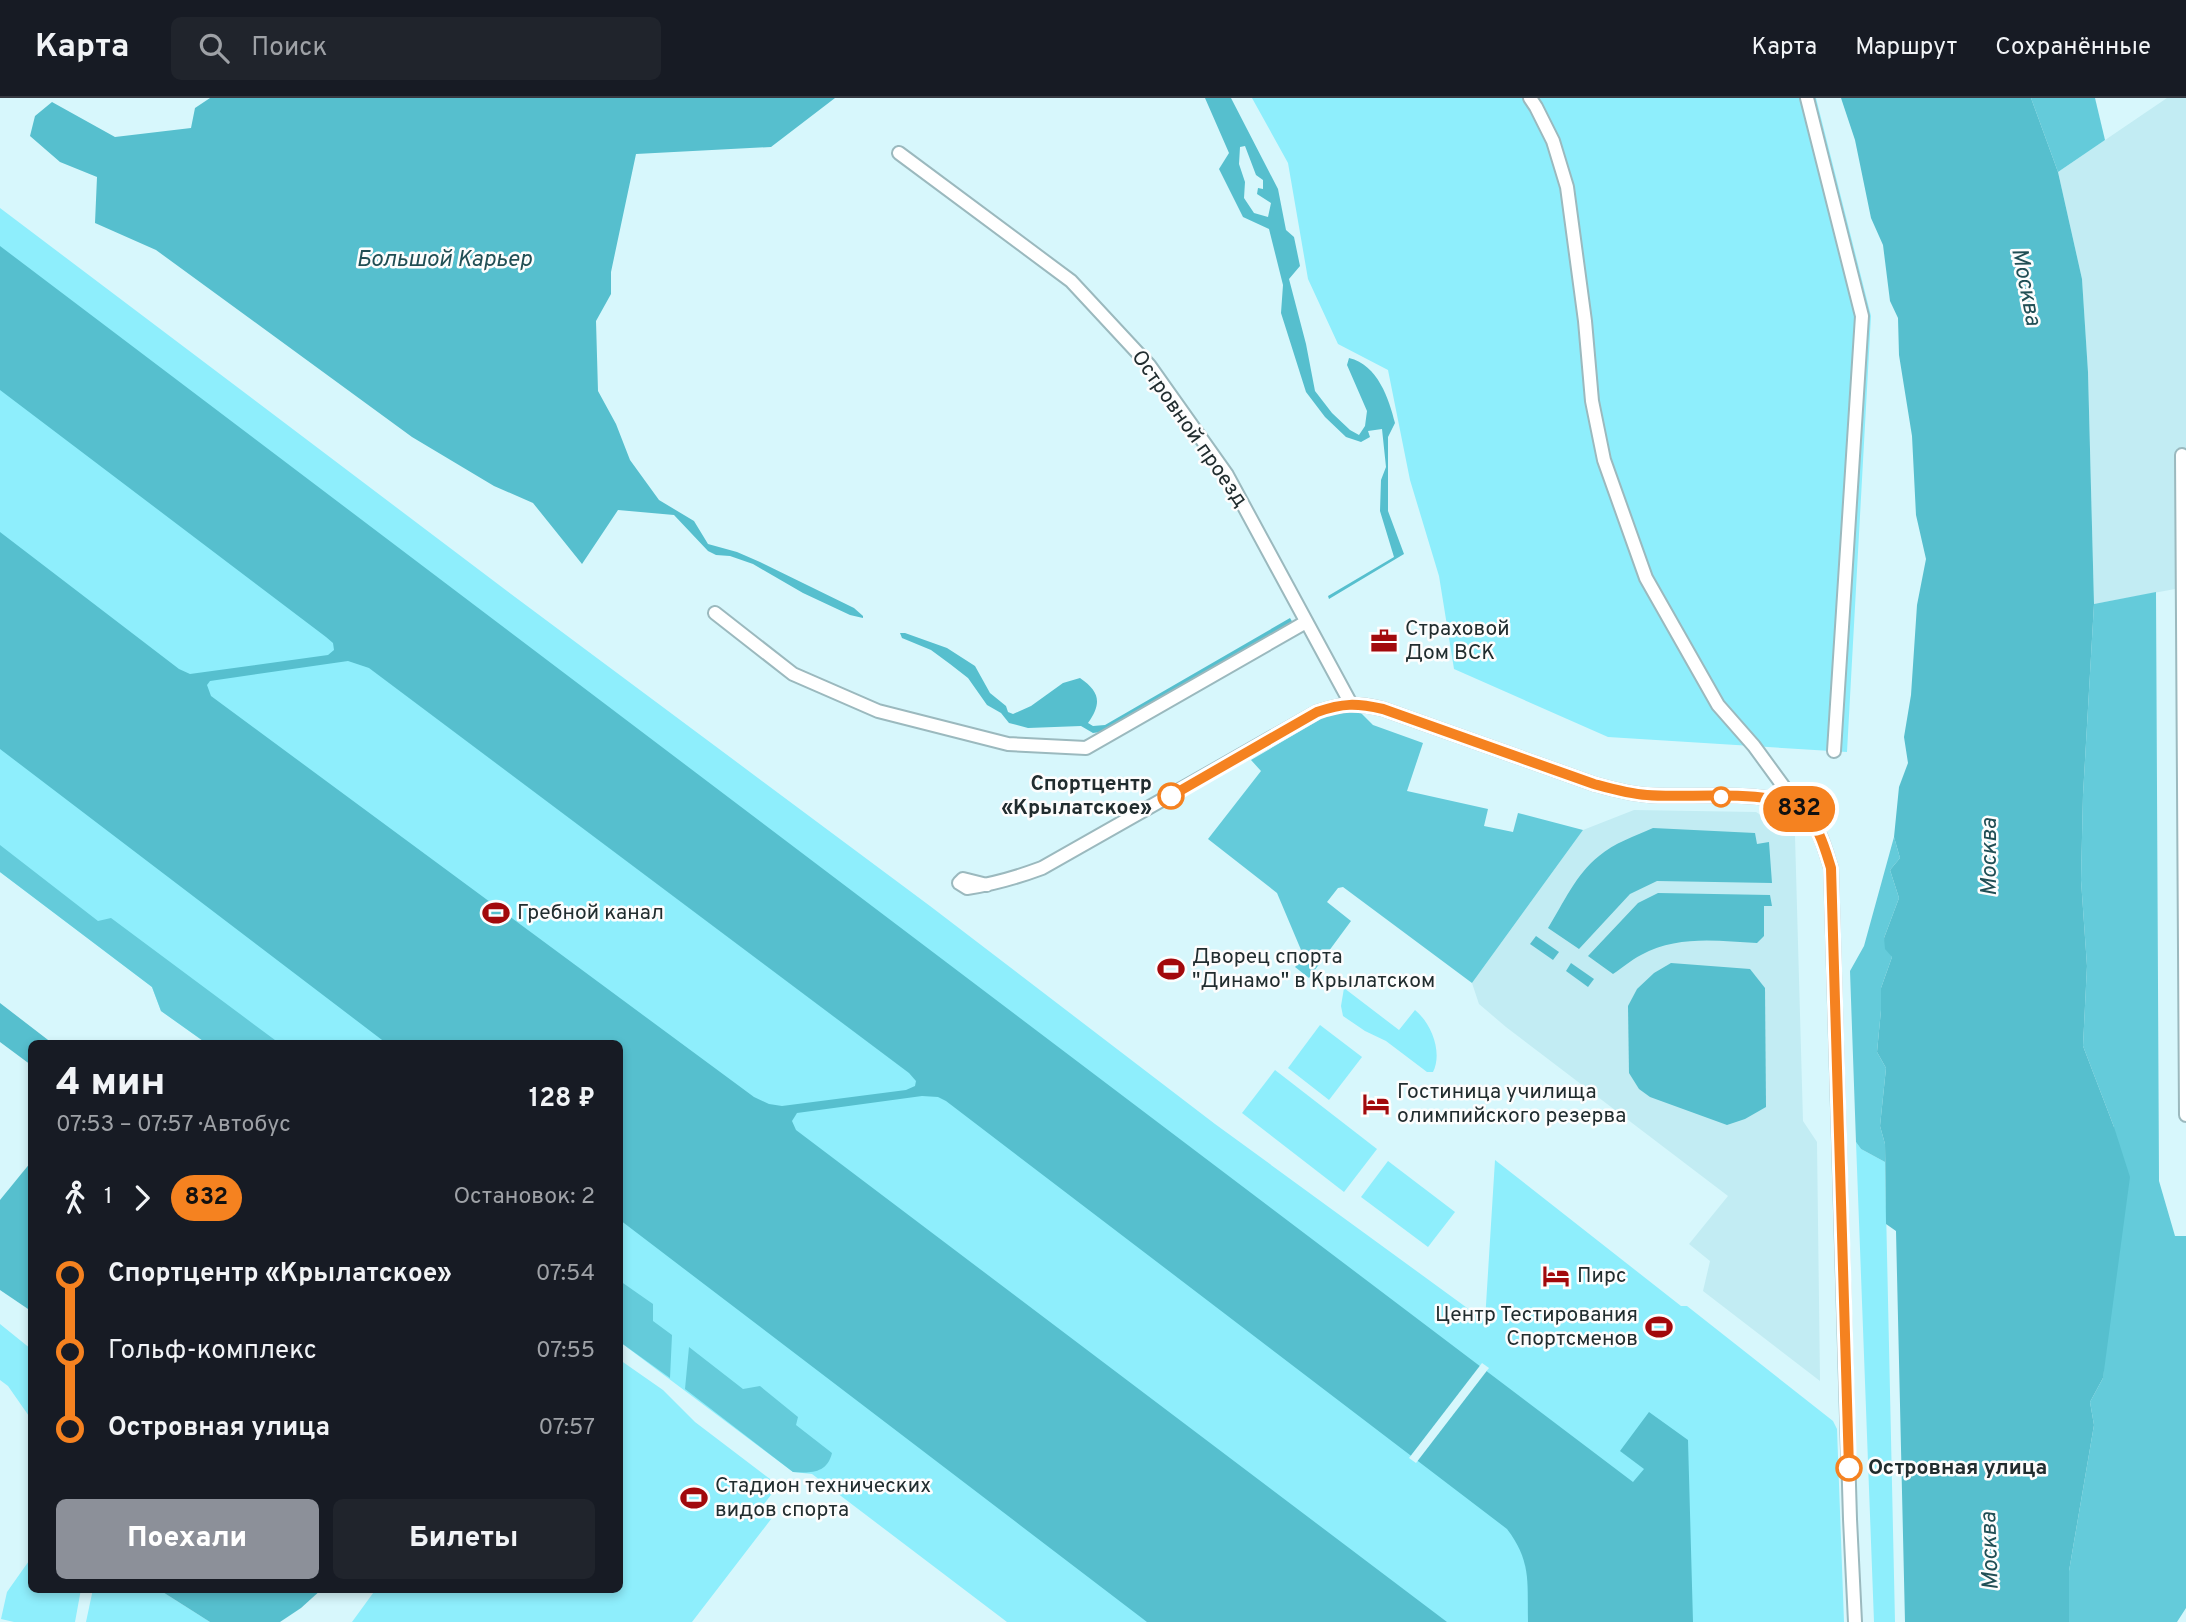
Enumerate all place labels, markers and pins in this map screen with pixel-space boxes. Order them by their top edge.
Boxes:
place label: Страховой Дом ВСК [1405,616,1510,667]
office icon: Страховой Дом ВСК [1369,626,1399,656]
place label: Спортцентр «Крылатское» [1001,771,1152,822]
marker: Спортцентр «Крылатское» [1158,783,1184,809]
unlabelled marker [1711,787,1731,807]
sports icon: Гребной канал [481,898,511,928]
place label: Гребной канал [517,900,664,927]
place label: Дворец спорта "Динамо" в Крылатском [1192,944,1435,995]
sports icon: Дворец спорта "Динамо" в Крылатском [1156,954,1186,984]
place label: Гостиница училища олимпийского резерва [1397,1079,1626,1130]
hotel icon: Гостиница училища олимпийского резерва [1361,1089,1391,1119]
hotel icon: Пирс [1541,1261,1571,1291]
place label: Пирс [1577,1263,1626,1290]
place label: Центр Тестирования Спортсменов [1435,1302,1638,1353]
sports icon: Центр Тестирования Спортсменов [1644,1312,1674,1342]
marker: Островная улица [1836,1455,1862,1481]
place label: Островная улица [1868,1455,2047,1482]
place label: Стадион технических видов спорта [715,1473,931,1524]
sports icon: Стадион технических видов спорта [679,1483,709,1513]

